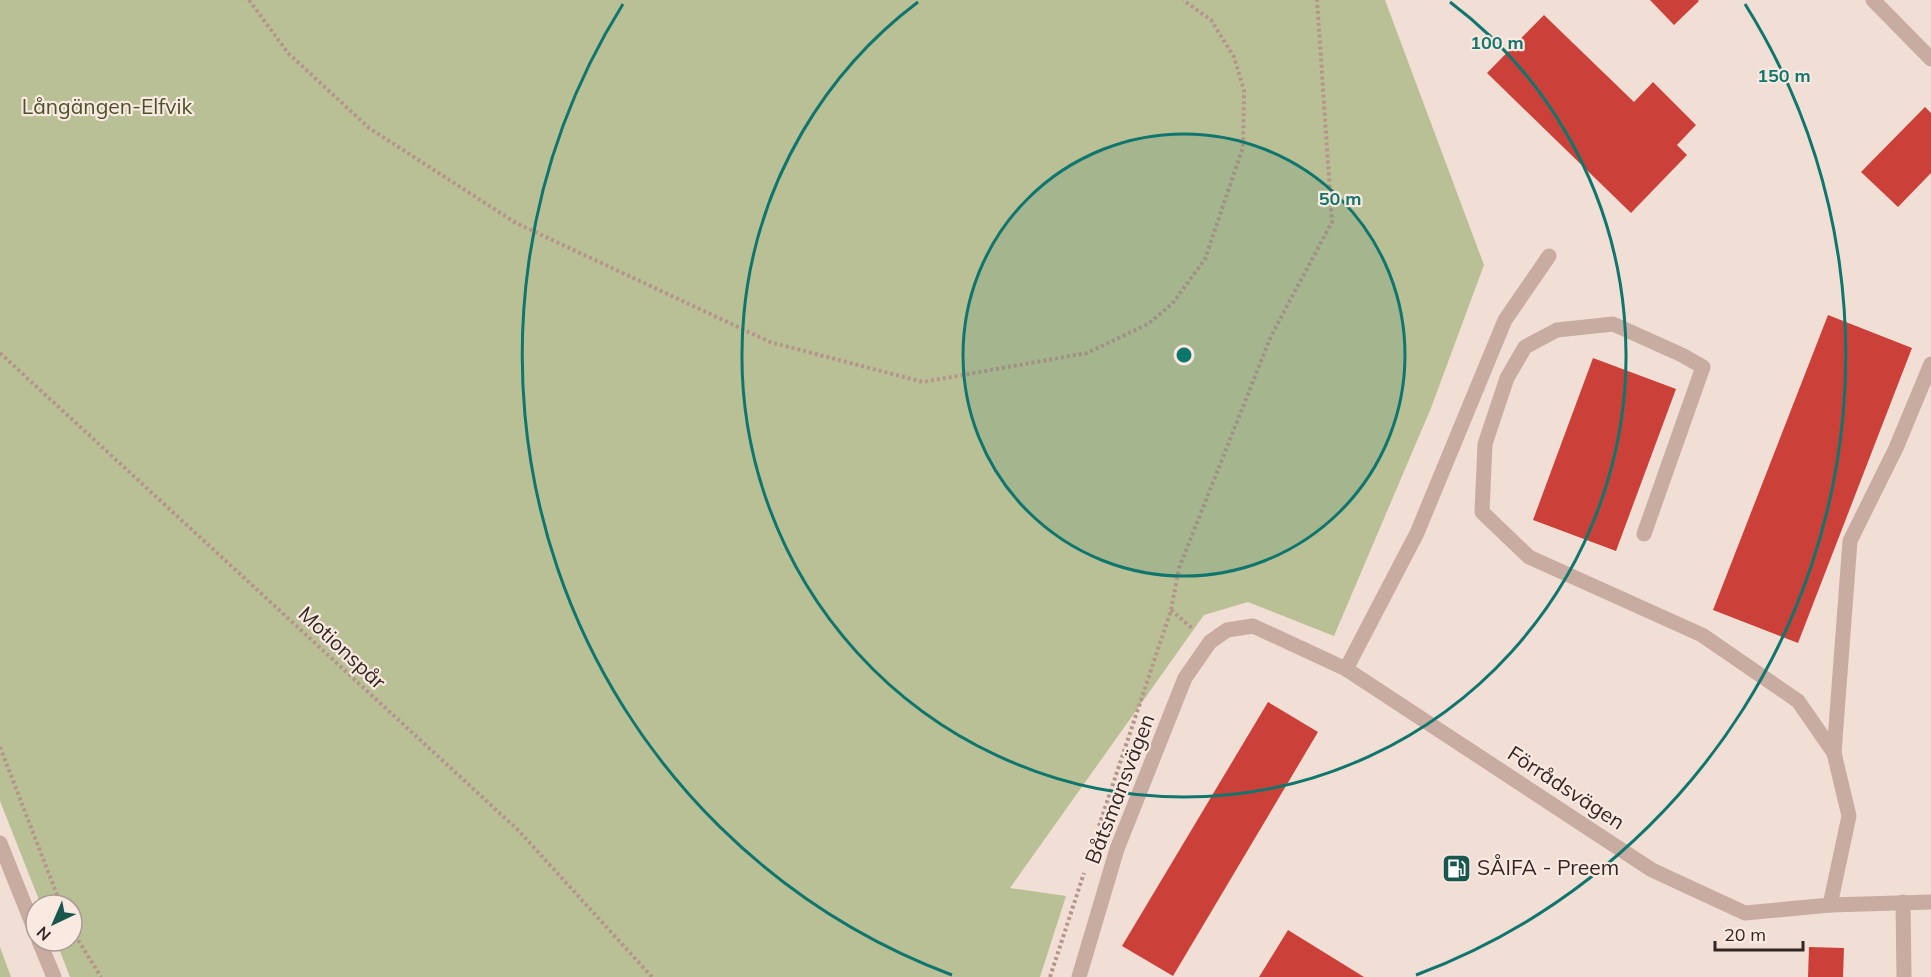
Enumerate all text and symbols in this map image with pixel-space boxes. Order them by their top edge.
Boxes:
text: 100 m [1470,31,1524,54]
text: 150 m [1757,64,1811,87]
park label: Långängen-Elfvik [22,93,192,119]
text: 50 m [1319,187,1361,210]
centre of rings [1174,345,1194,365]
street label: Motionspår [294,600,392,694]
street label: Båtsmansvägen [1079,710,1160,867]
street label: Förrådsvägen [1503,740,1630,835]
fuel station icon: SÅIFA - Preem [1440,852,1472,884]
place label: SÅIFA - Preem [1477,854,1619,880]
north arrow [24,893,84,953]
scale bar [1715,914,1804,952]
text: N [32,922,55,945]
text: 20 m [1724,923,1766,946]

